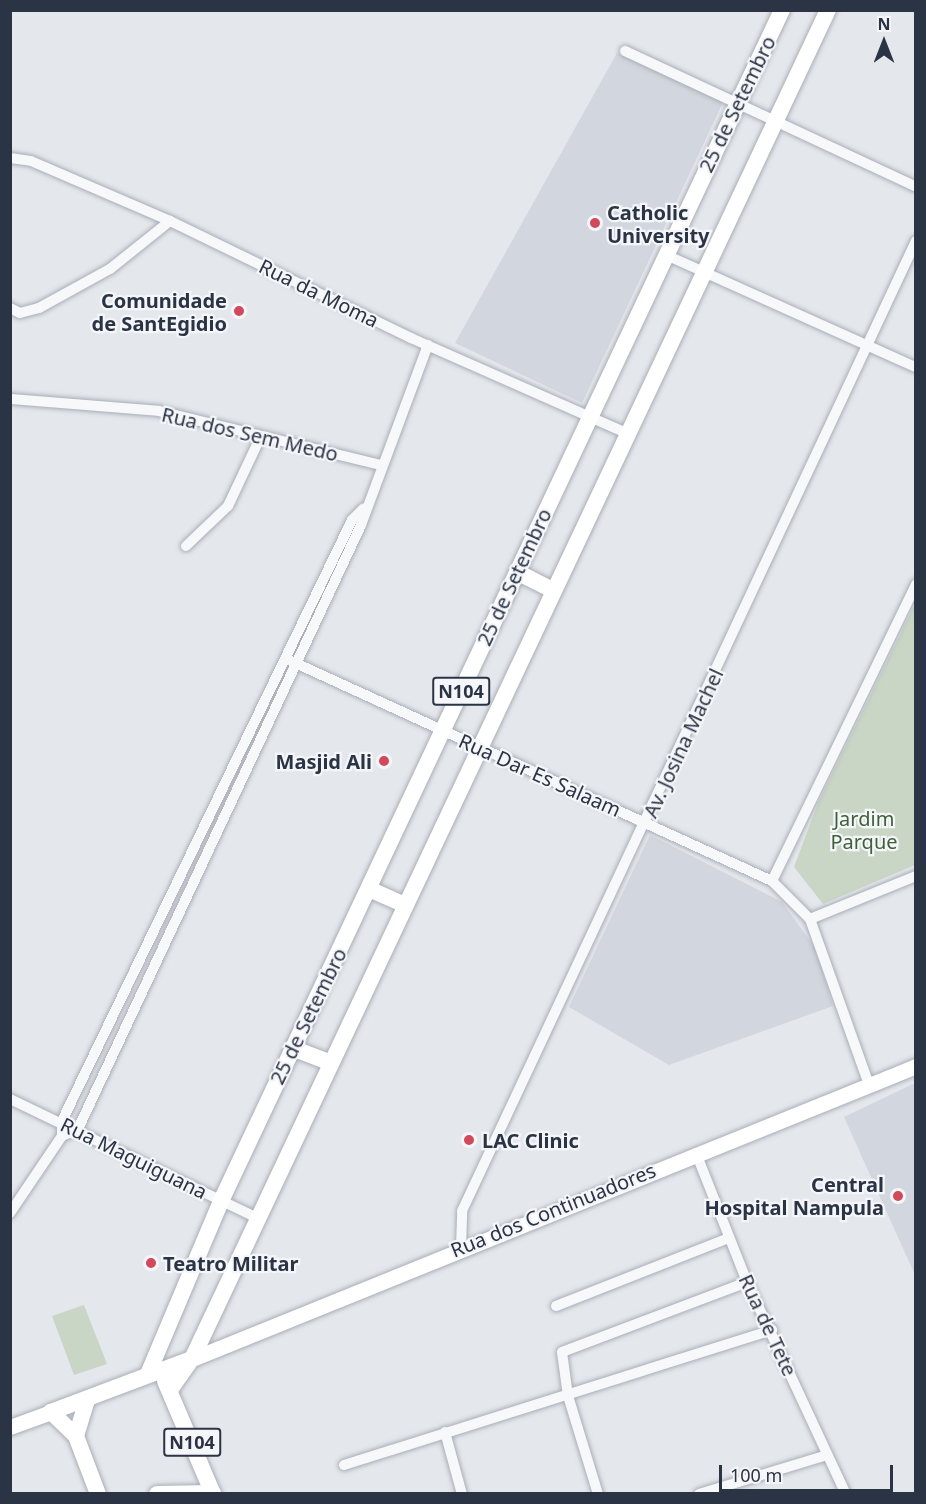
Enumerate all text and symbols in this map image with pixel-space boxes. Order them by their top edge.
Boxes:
north arrow [854,12,914,72]
text: N [877,13,891,35]
street label: 25 de Setembro [694,32,780,176]
place label: Catholic University [607,200,710,247]
marker: Catholic University [588,216,602,230]
street label: Rua da Moma [255,254,383,332]
place label: Comunidade de SantEgidio [92,288,227,335]
marker: Comunidade de SantEgidio [232,304,246,318]
street label: Rua dos Sem Medo [159,402,341,466]
street label: 25 de Setembro [472,505,556,649]
street label: Av. Josina Machel [638,665,728,821]
road number: N104 [431,676,491,706]
street label: Rua Dar Es Salaam [455,728,625,822]
place label: Masjid Ali [276,749,372,773]
marker: Masjid Ali [377,754,391,768]
park label: Jardim Parque [830,806,898,853]
street label: 25 de Setembro [265,944,351,1088]
street label: Rua Maguiguana [57,1112,211,1204]
place label: LAC Clinic [482,1128,579,1152]
marker: LAC Clinic [460,1131,478,1149]
street label: Rua dos Continuadores [447,1158,659,1262]
place label: Central Hospital Nampula [704,1172,884,1219]
marker: Central Hospital Nampula [889,1187,907,1205]
place label: Teatro Militar [163,1251,298,1275]
marker: Teatro Militar [144,1256,158,1270]
street label: Rua de Tete [734,1270,802,1380]
road number: N104 [162,1427,222,1457]
scale bar [722,1453,896,1491]
text: 100 m [730,1463,782,1487]

